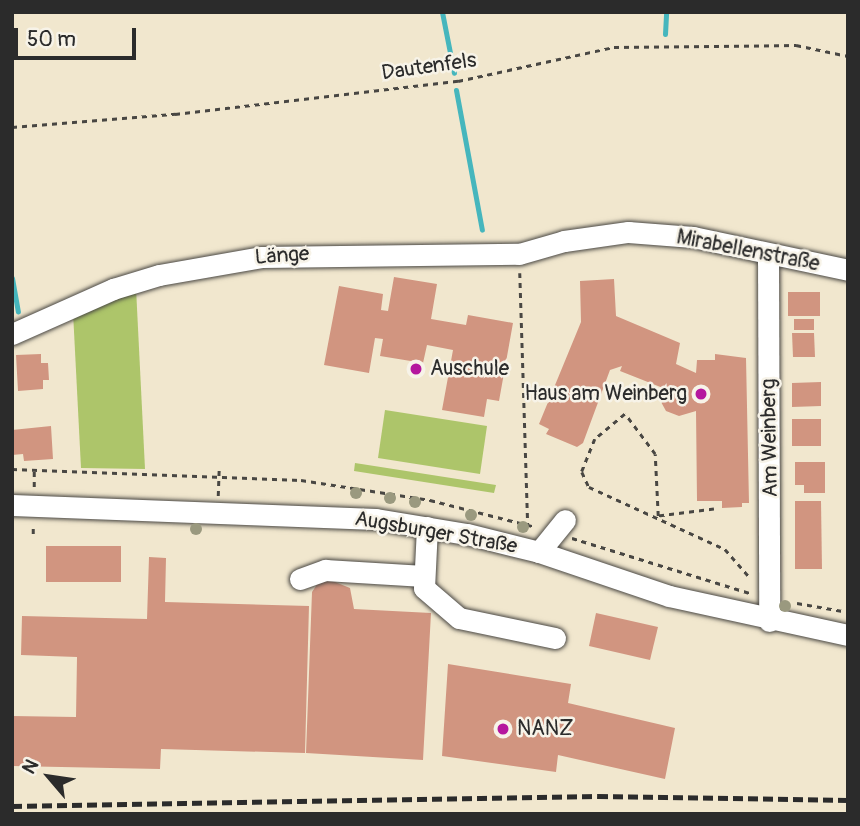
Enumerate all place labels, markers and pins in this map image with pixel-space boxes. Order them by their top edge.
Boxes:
place label: Auschule [430,356,509,382]
marker: Auschule [408,361,424,377]
place label: Haus am Weinberg [524,381,687,407]
marker: Haus am Weinberg [693,386,709,402]
place label: NANZ [517,716,573,742]
marker: NANZ [495,721,511,737]

